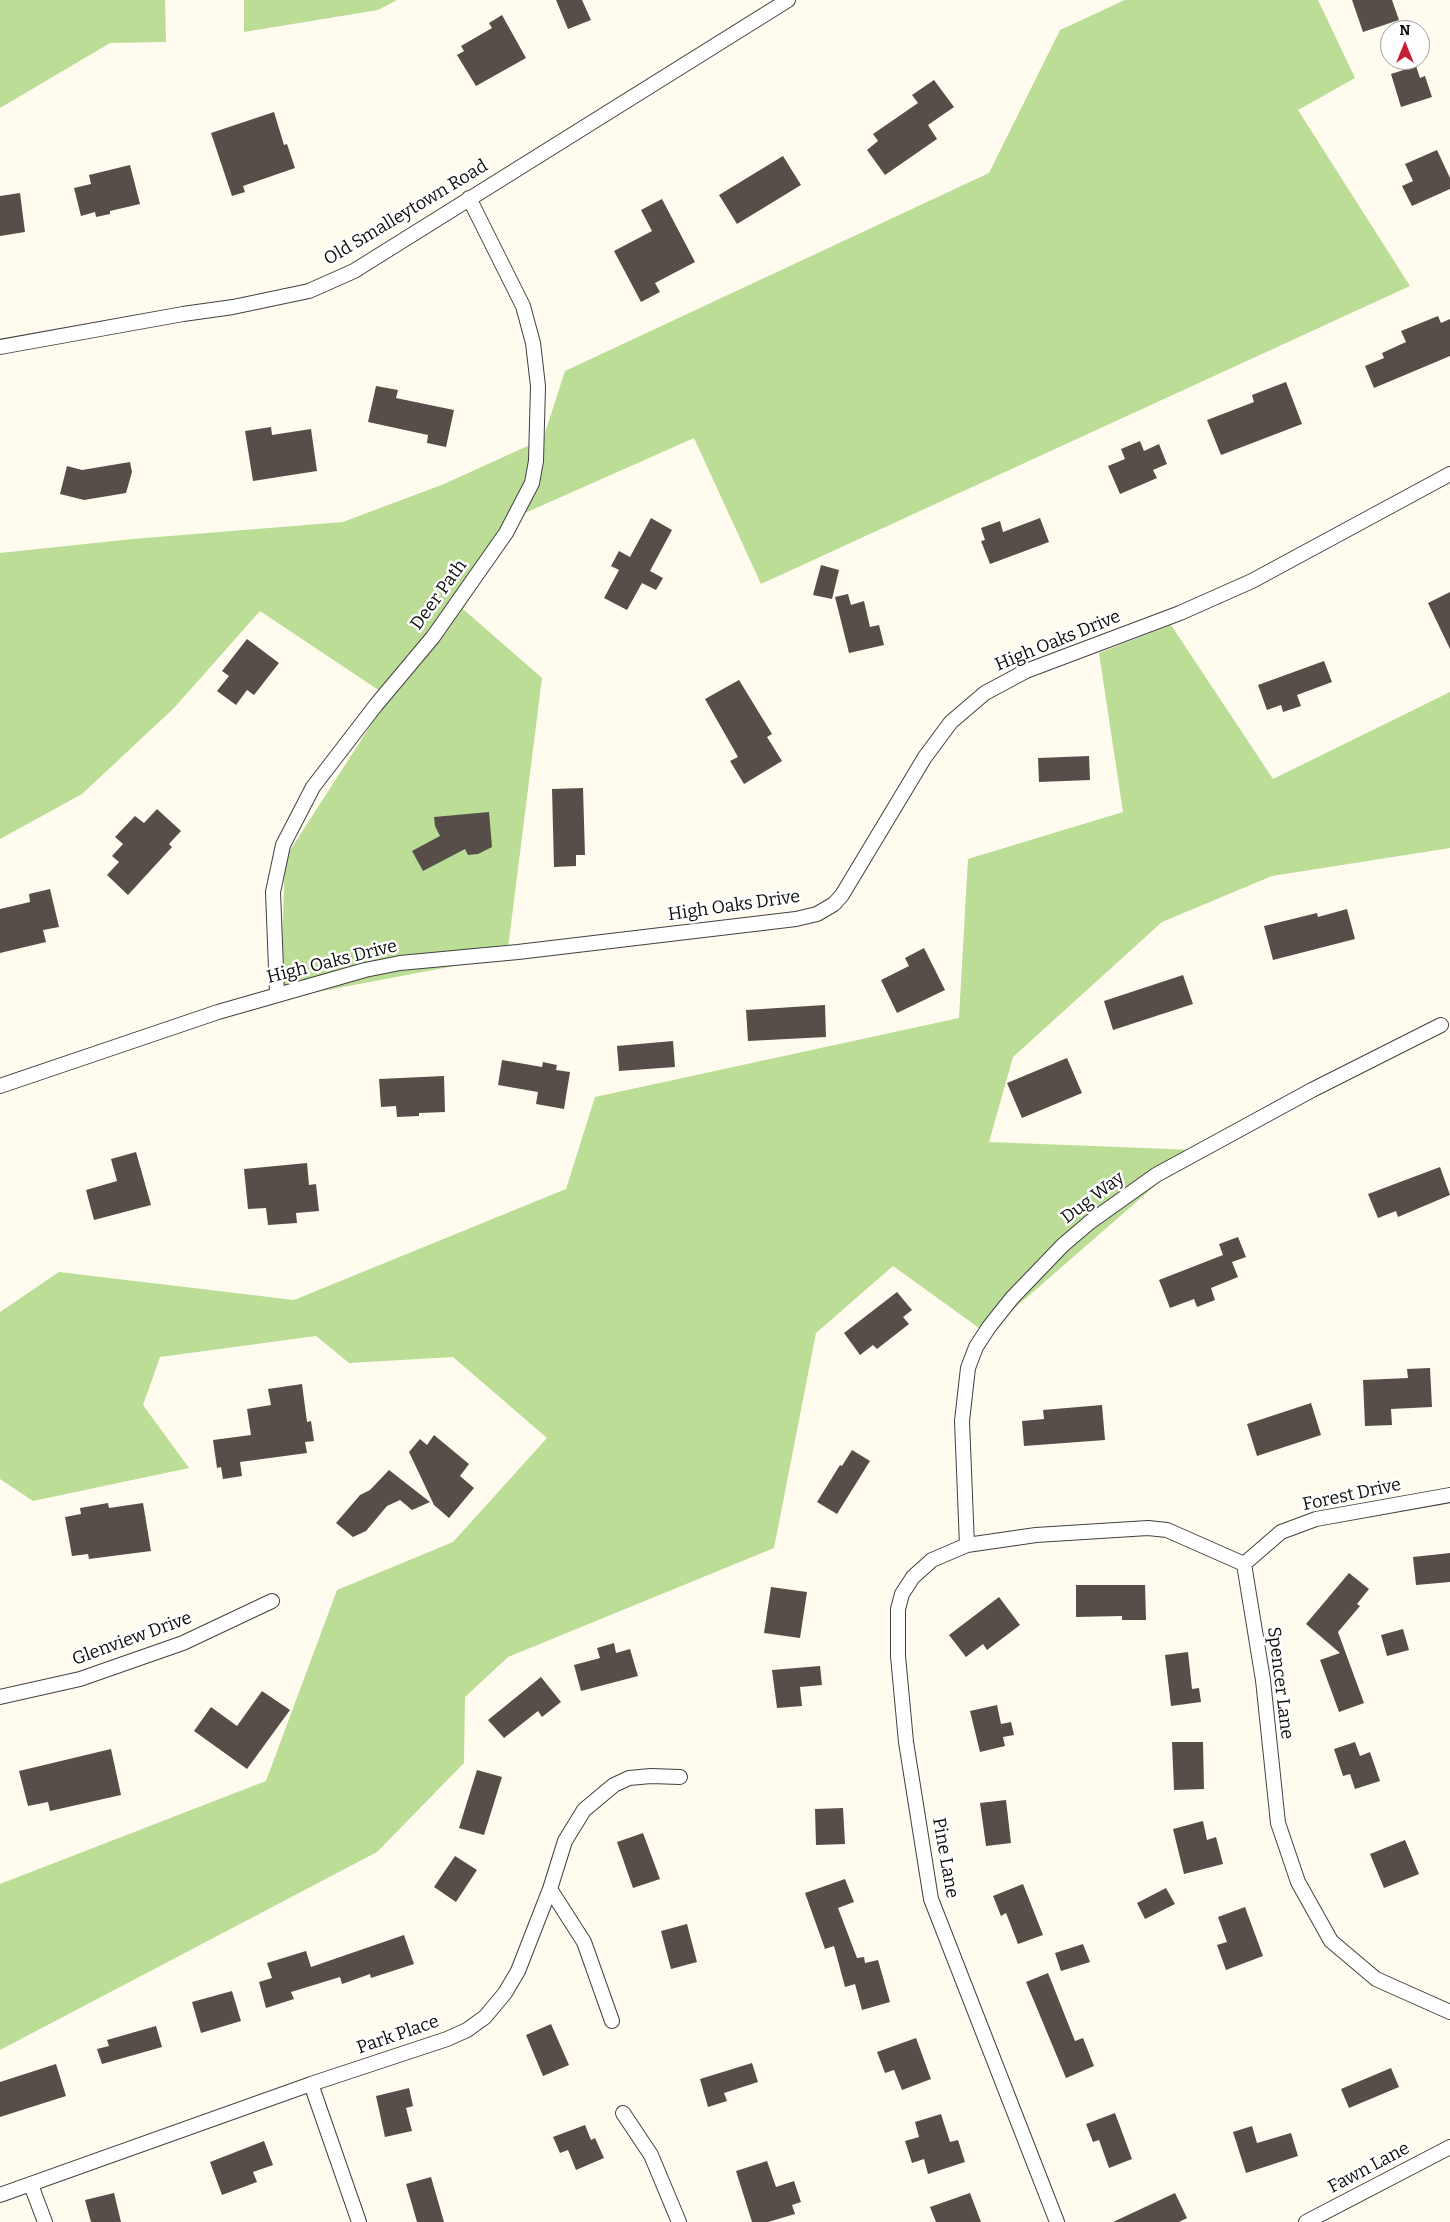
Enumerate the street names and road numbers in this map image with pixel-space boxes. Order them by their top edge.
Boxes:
street label: Old Smalleytown Road [320,155,492,271]
street label: Deer Path [406,556,472,634]
street label: High Oaks Drive [992,606,1124,676]
street label: High Oaks Drive [666,886,802,926]
street label: High Oaks Drive [265,935,399,989]
street label: Dug Way [1057,1167,1129,1229]
street label: Forest Drive [1301,1474,1403,1516]
street label: Glenview Drive [69,1607,195,1671]
street label: Spencer Lane [1262,1625,1298,1741]
street label: Pine Lane [927,1816,963,1900]
street label: Park Place [354,2011,442,2059]
street label: Fawn Lane [1325,2138,1413,2198]

